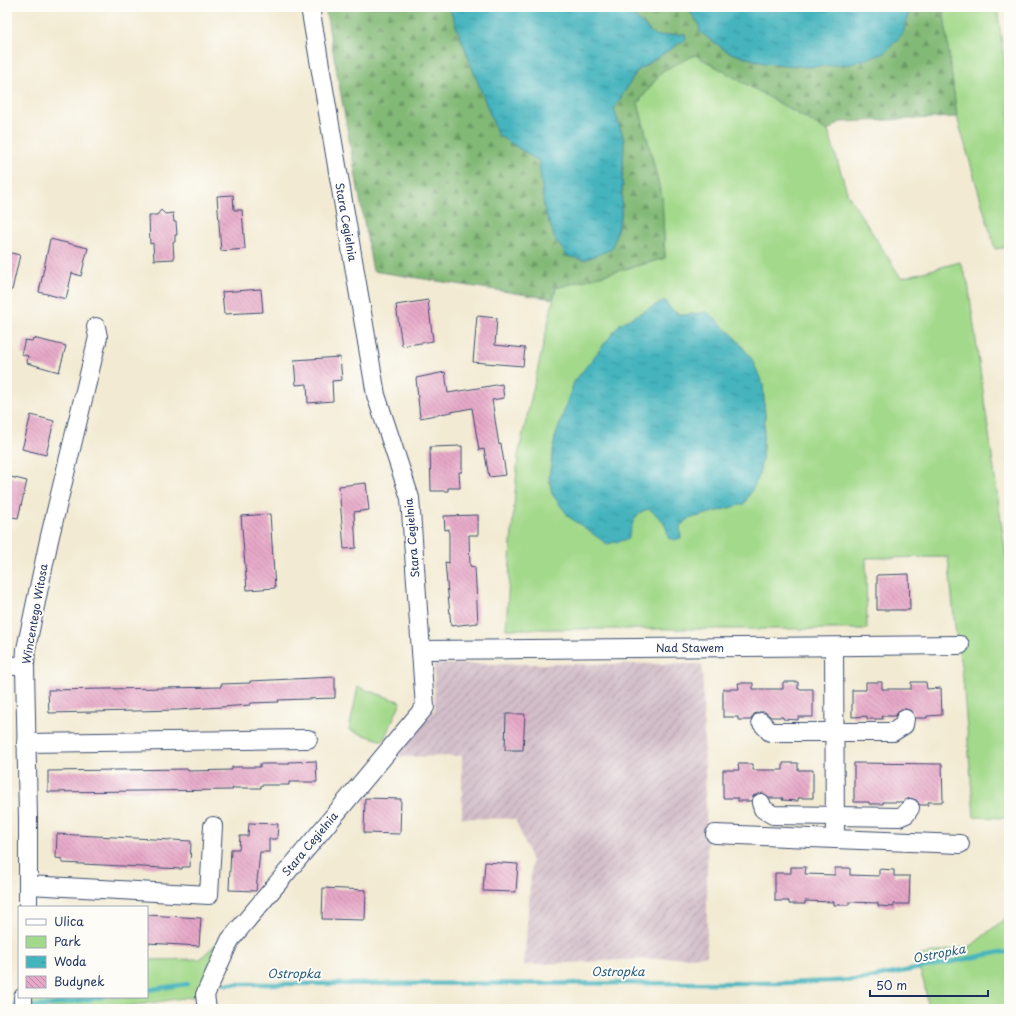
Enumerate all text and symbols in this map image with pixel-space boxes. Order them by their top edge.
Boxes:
street label: Stara Cegielnia [331,181,362,263]
street label: Stara Cegielnia [400,497,423,578]
street label: Wincentego Witosa [17,562,52,666]
street label: Nad Stawem [656,639,724,656]
street label: Stara Cegielnia [278,808,342,880]
legend [18,906,148,998]
text: Ulica [54,912,84,930]
text: Park [54,932,81,950]
water label: Ostropka [911,939,967,967]
text: Woda [54,952,87,970]
water label: Ostropka [591,962,645,980]
water label: Ostropka [267,964,321,982]
text: Budynek [54,972,104,990]
scale bar [870,972,988,998]
text: 50 m [876,976,907,994]

